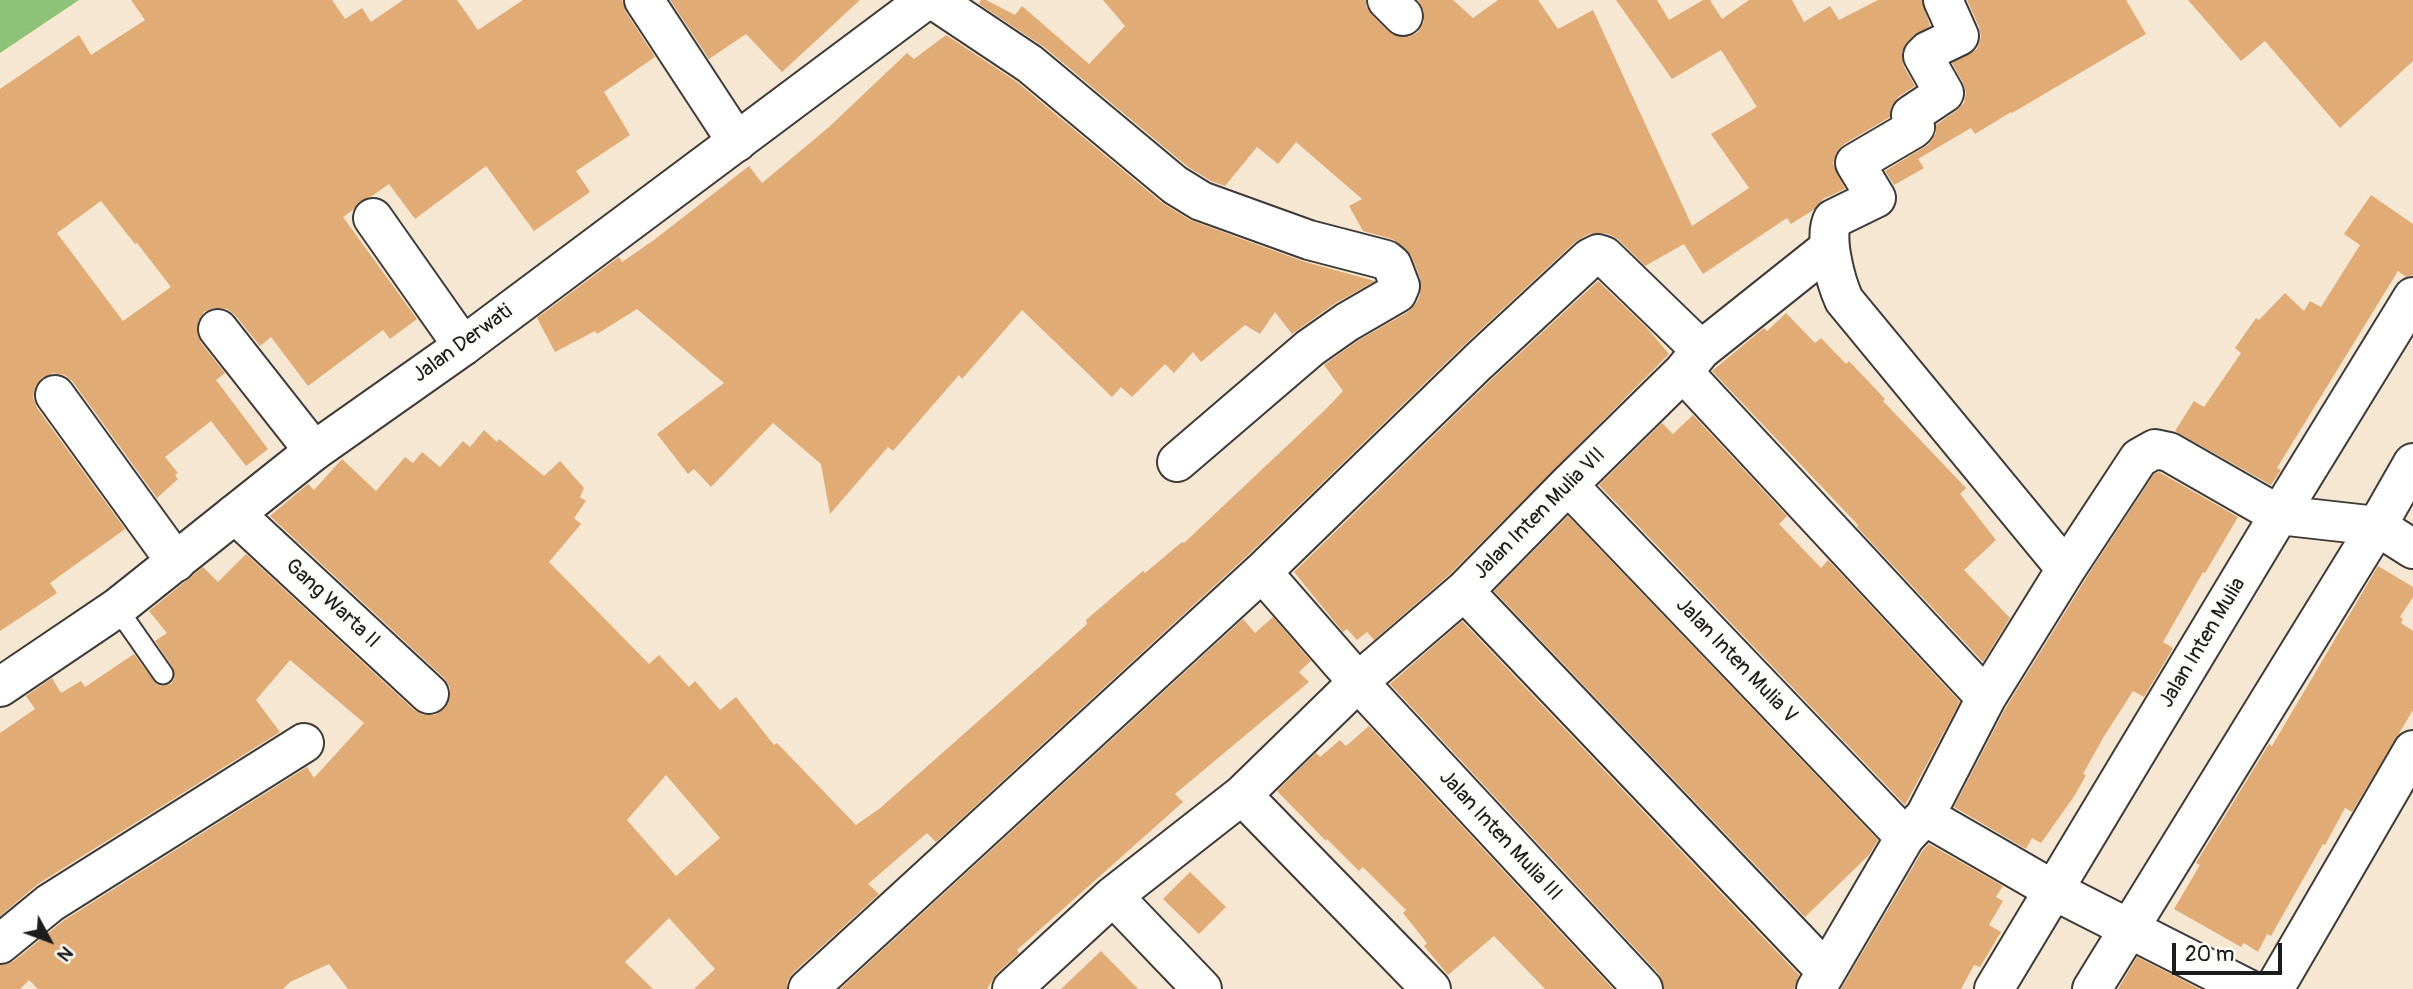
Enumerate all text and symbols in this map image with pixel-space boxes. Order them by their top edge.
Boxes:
street label: Jalan Derwati [408,299,518,389]
street label: Jalan Inten Mulia VII [1469,443,1611,585]
street label: Gang Warta II [280,554,384,654]
street label: Jalan Inten Mulia [2154,573,2252,713]
street label: Jalan Inten Mulia V [1670,593,1802,729]
street label: Jalan Inten Mulia III [1433,765,1567,907]
north arrow [14,905,84,975]
scale bar [2175,930,2285,974]
text: N [52,941,78,966]
text: 20 m [2185,941,2234,968]

